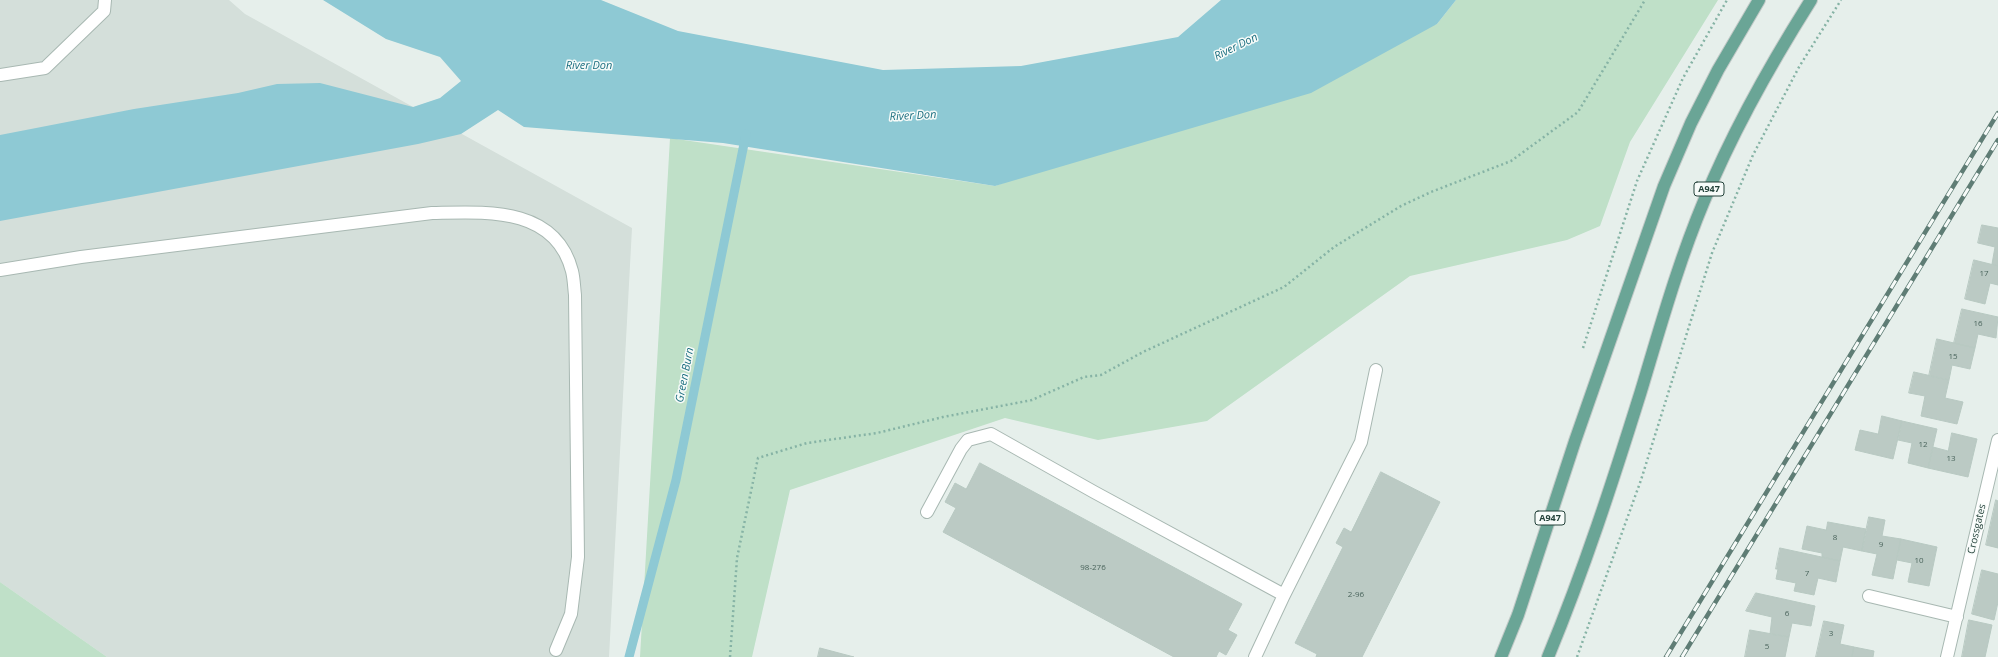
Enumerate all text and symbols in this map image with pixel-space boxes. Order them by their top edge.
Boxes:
water label: River Don [1212,31,1260,63]
water label: River Don [566,59,612,73]
water label: River Don [889,108,937,124]
road number: A947 [1694,182,1724,196]
house number: 17 [1979,269,1989,279]
house number: 16 [1973,319,1983,329]
water label: Green Burn [673,346,697,404]
house number: 15 [1948,352,1958,362]
house number: 12 [1918,440,1928,450]
house number: 13 [1946,454,1956,464]
street label: Crossgates [1965,503,1989,555]
road number: A947 [1535,511,1565,525]
house number: 8 [1833,533,1837,543]
house number: 9 [1879,540,1883,550]
house number: 10 [1914,556,1924,566]
house number: 98-276 [1080,563,1106,573]
house number: 7 [1805,569,1809,579]
house number: 2-96 [1348,590,1364,600]
house number: 6 [1785,609,1789,619]
house number: 3 [1829,629,1833,639]
house number: 5 [1765,642,1769,652]

